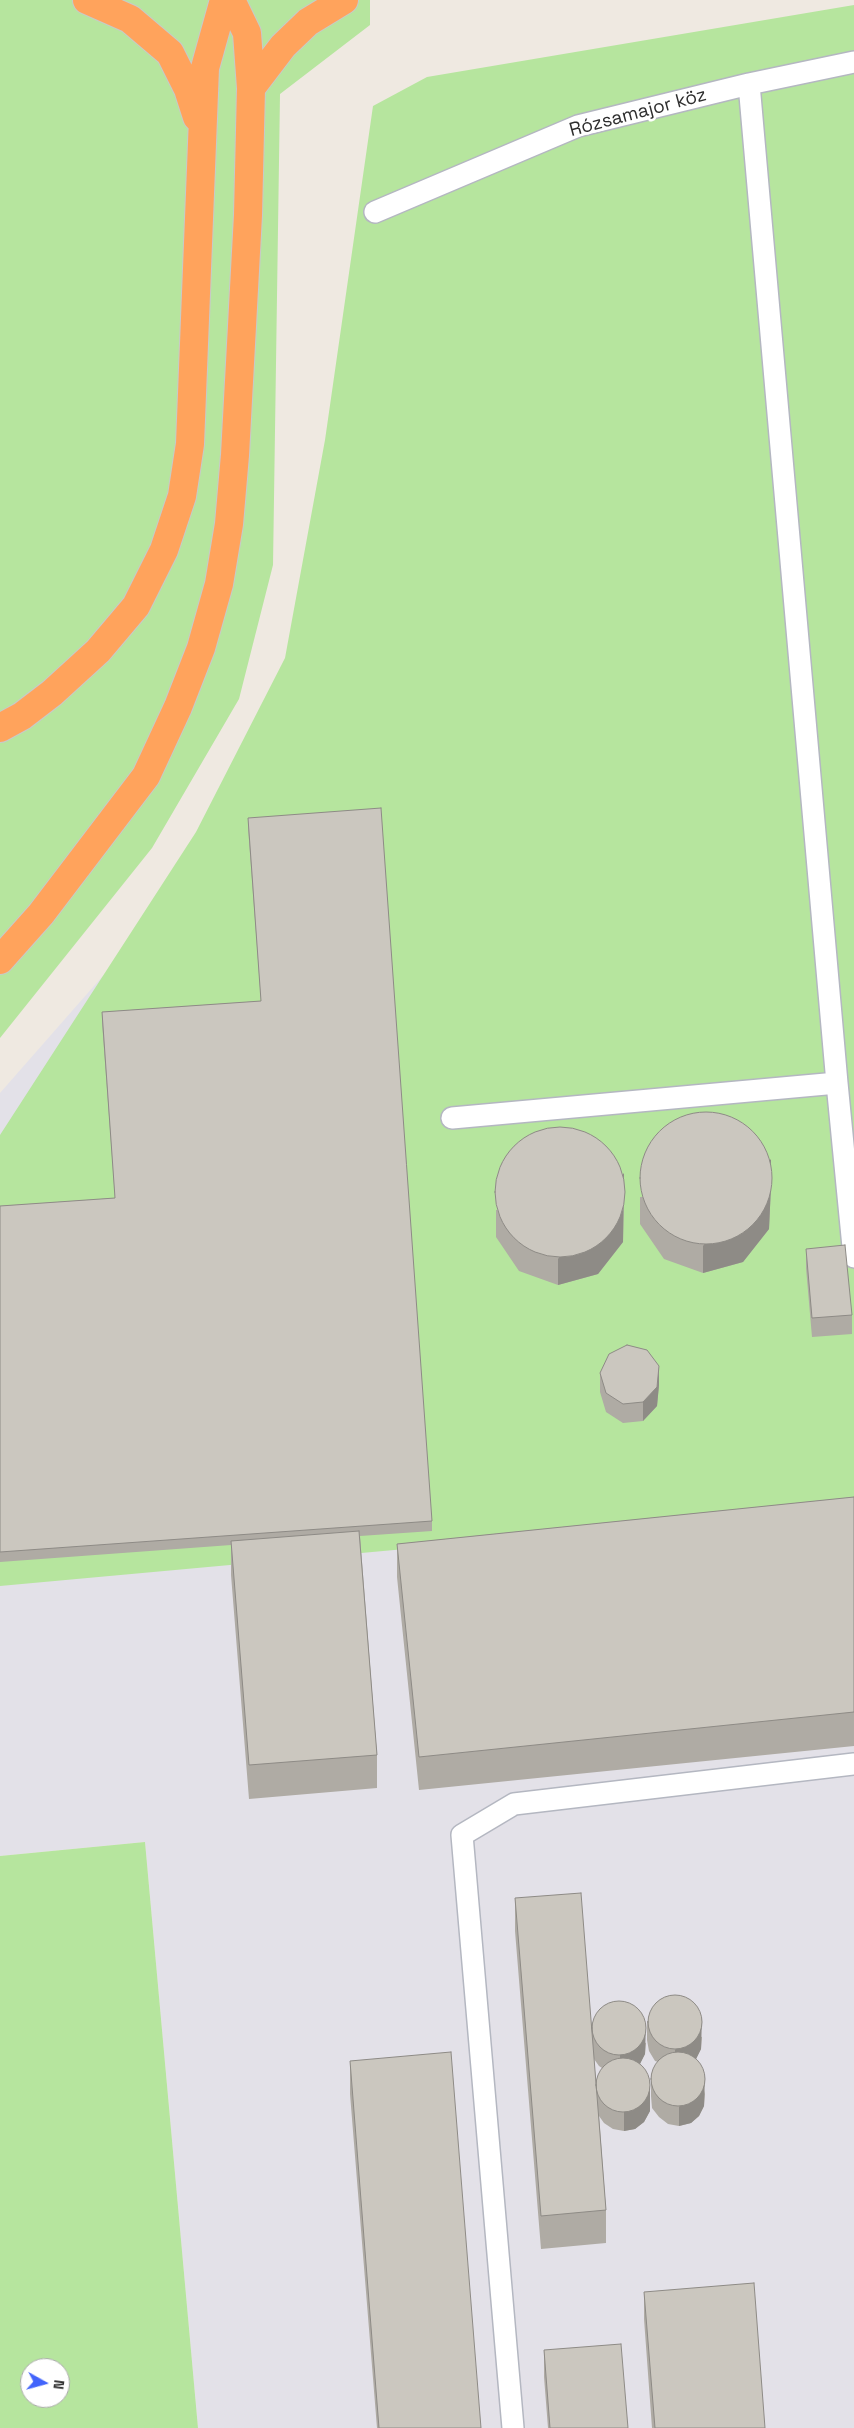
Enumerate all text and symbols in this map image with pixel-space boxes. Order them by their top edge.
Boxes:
street label: Rózsamajor köz [567,84,709,142]
north arrow [20,2358,70,2408]
text: N [49,2379,68,2390]

